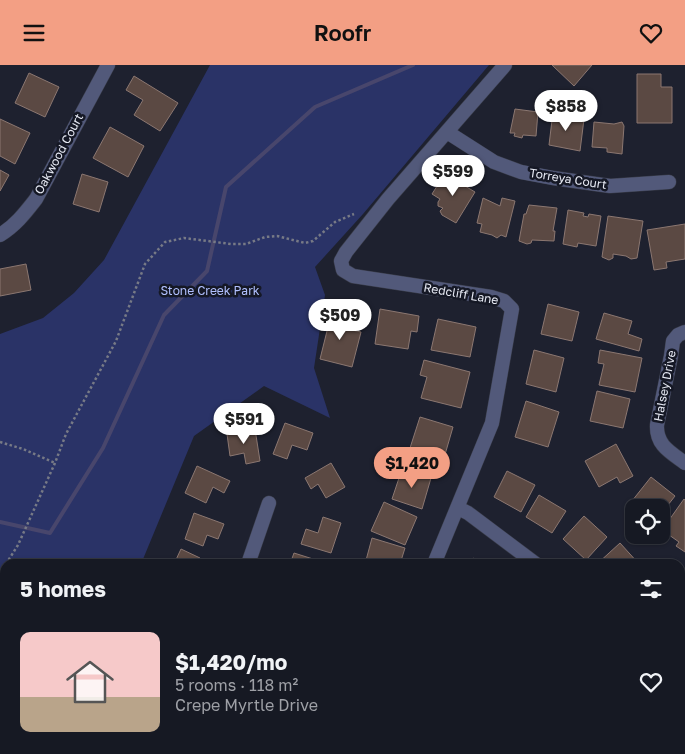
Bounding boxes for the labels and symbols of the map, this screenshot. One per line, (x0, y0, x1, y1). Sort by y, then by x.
pin: $858 (536, 89, 596, 132)
street label: Oakwood Court (31, 111, 86, 197)
pin: $599 (423, 155, 483, 197)
street label: Torreya Court (528, 165, 608, 192)
street label: Redcliff Lane (422, 280, 500, 307)
park label: Stone Creek Park (160, 283, 260, 298)
pin: $509 (310, 299, 370, 341)
street label: Halsey Drive (650, 349, 679, 423)
pin: $591 (214, 403, 274, 445)
pin: $1,420 (371, 447, 453, 489)

